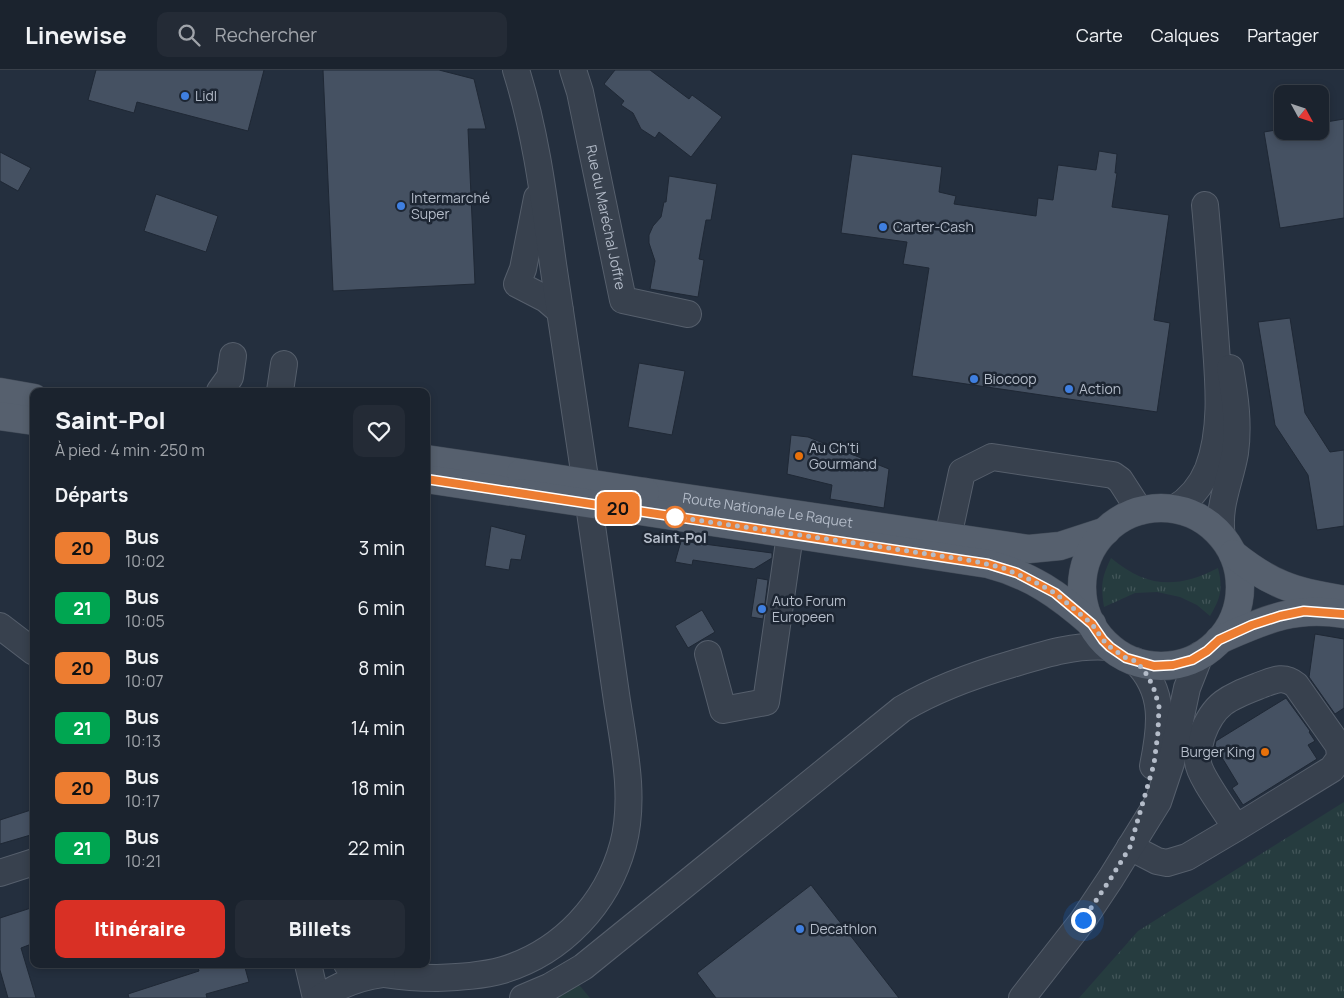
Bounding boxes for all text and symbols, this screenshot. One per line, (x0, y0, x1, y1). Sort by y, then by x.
search box (157, 12, 507, 57)
text: Linewise (25, 18, 127, 51)
icon: search (175, 21, 203, 49)
text: Rechercher (215, 22, 317, 48)
text: Carte (1076, 23, 1123, 47)
text: Calques (1151, 23, 1219, 47)
text: Partager (1247, 23, 1319, 47)
north arrow (1274, 85, 1329, 140)
map controls (1274, 85, 1329, 140)
place label: Lidl (195, 86, 217, 105)
marker: Lidl (179, 90, 191, 102)
street label: Rue du Maréchal Joffre (582, 143, 631, 291)
place label: Intermarché Super (411, 188, 490, 223)
marker: Intermarché Super (395, 200, 407, 212)
place label: Carter-Cash (893, 217, 974, 236)
marker: Carter-Cash (877, 221, 889, 233)
place label: Biocoop (984, 369, 1037, 388)
marker: Biocoop (968, 373, 980, 385)
place label: Action (1079, 379, 1121, 398)
marker: Action (1063, 383, 1075, 395)
text: Saint-Pol (55, 403, 166, 436)
button: heart (353, 405, 405, 457)
place label: Au Ch'ti Gourmand (809, 438, 877, 473)
text: À pied · 4 min · 250 m (55, 439, 205, 461)
marker: Au Ch'ti Gourmand (793, 450, 805, 462)
text: Départs (55, 482, 128, 508)
street label: Route Nationale Le Raquet (681, 488, 855, 532)
line badge: 20 (596, 492, 640, 524)
text: 20 (607, 496, 629, 520)
marker: Saint-Pol (664, 506, 686, 528)
text: Bus (125, 524, 159, 550)
place label: Saint-Pol (643, 528, 707, 547)
text: 3 min (359, 535, 405, 561)
text: 20 (71, 536, 94, 560)
text: 10:02 (125, 550, 165, 572)
text: Bus (125, 584, 159, 610)
place label: Auto Forum Europeen (772, 591, 846, 626)
text: 6 min (358, 595, 405, 621)
text: 21 (73, 596, 92, 620)
marker: Auto Forum Europeen (756, 603, 768, 615)
text: 10:05 (125, 610, 165, 632)
text: Bus (125, 644, 159, 670)
text: 8 min (358, 655, 405, 681)
text: 20 (71, 656, 94, 680)
text: 10:07 (125, 670, 164, 692)
text: Bus (125, 704, 159, 730)
text: 14 min (351, 715, 405, 741)
text: 21 (73, 716, 92, 740)
text: 10:13 (125, 730, 161, 752)
place label: Burger King (1181, 742, 1255, 761)
marker: Burger King (1259, 746, 1271, 758)
text: Bus (125, 764, 159, 790)
text: 18 min (351, 775, 405, 801)
text: 20 (71, 776, 94, 800)
text: 10:17 (125, 790, 160, 812)
text: Bus (125, 824, 159, 850)
text: 22 min (348, 835, 405, 861)
text: 21 (73, 836, 92, 860)
text: 10:21 (125, 850, 161, 872)
button: Itinéraire (55, 900, 225, 958)
button: Billets (235, 900, 405, 958)
your location (1071, 908, 1096, 933)
place label: Decathlon (810, 919, 877, 938)
marker: Decathlon (794, 923, 806, 935)

